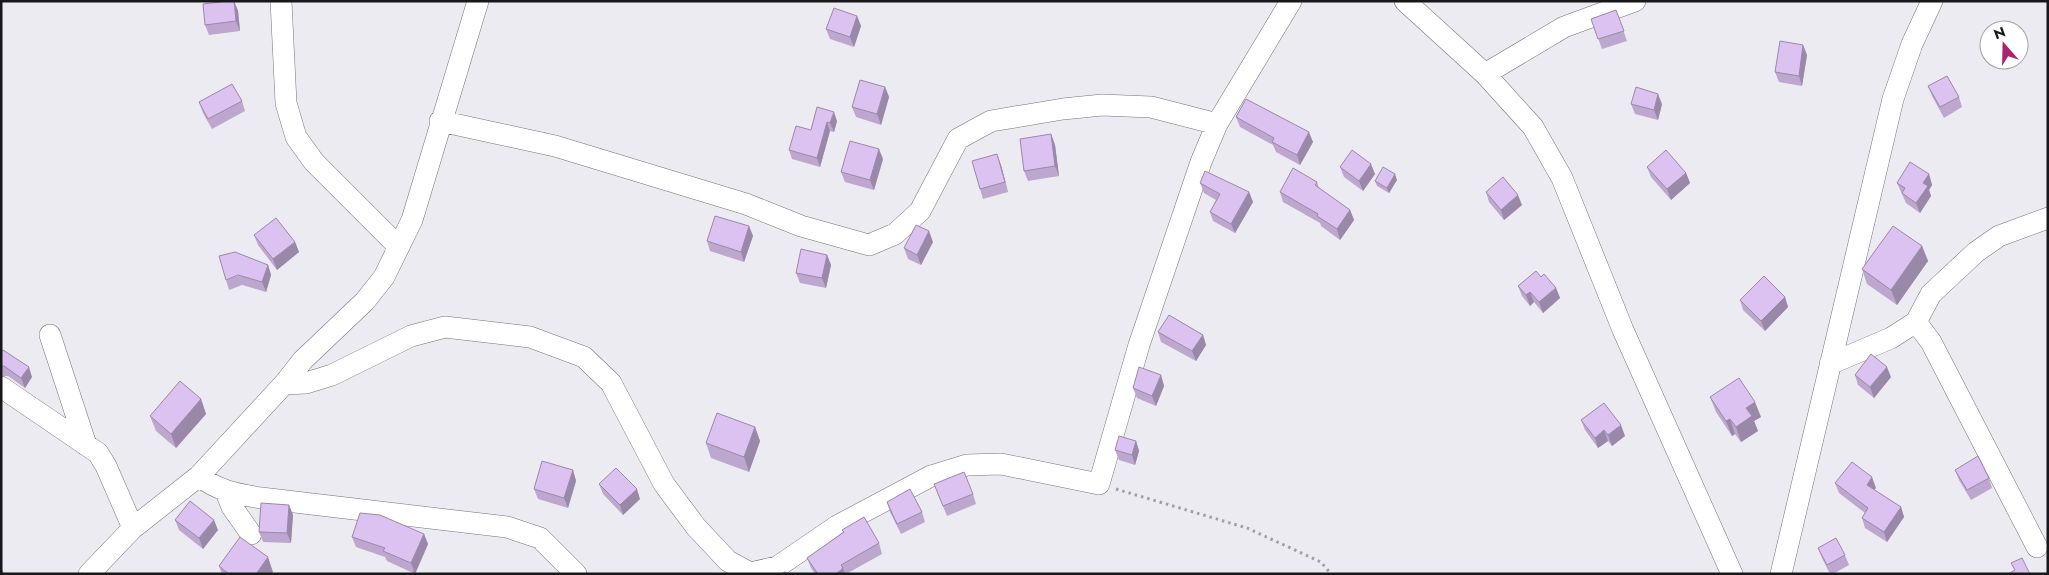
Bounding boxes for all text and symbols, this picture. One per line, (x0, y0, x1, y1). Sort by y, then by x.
north arrow (1979, 20, 2029, 70)
text: N (1991, 21, 2008, 44)

